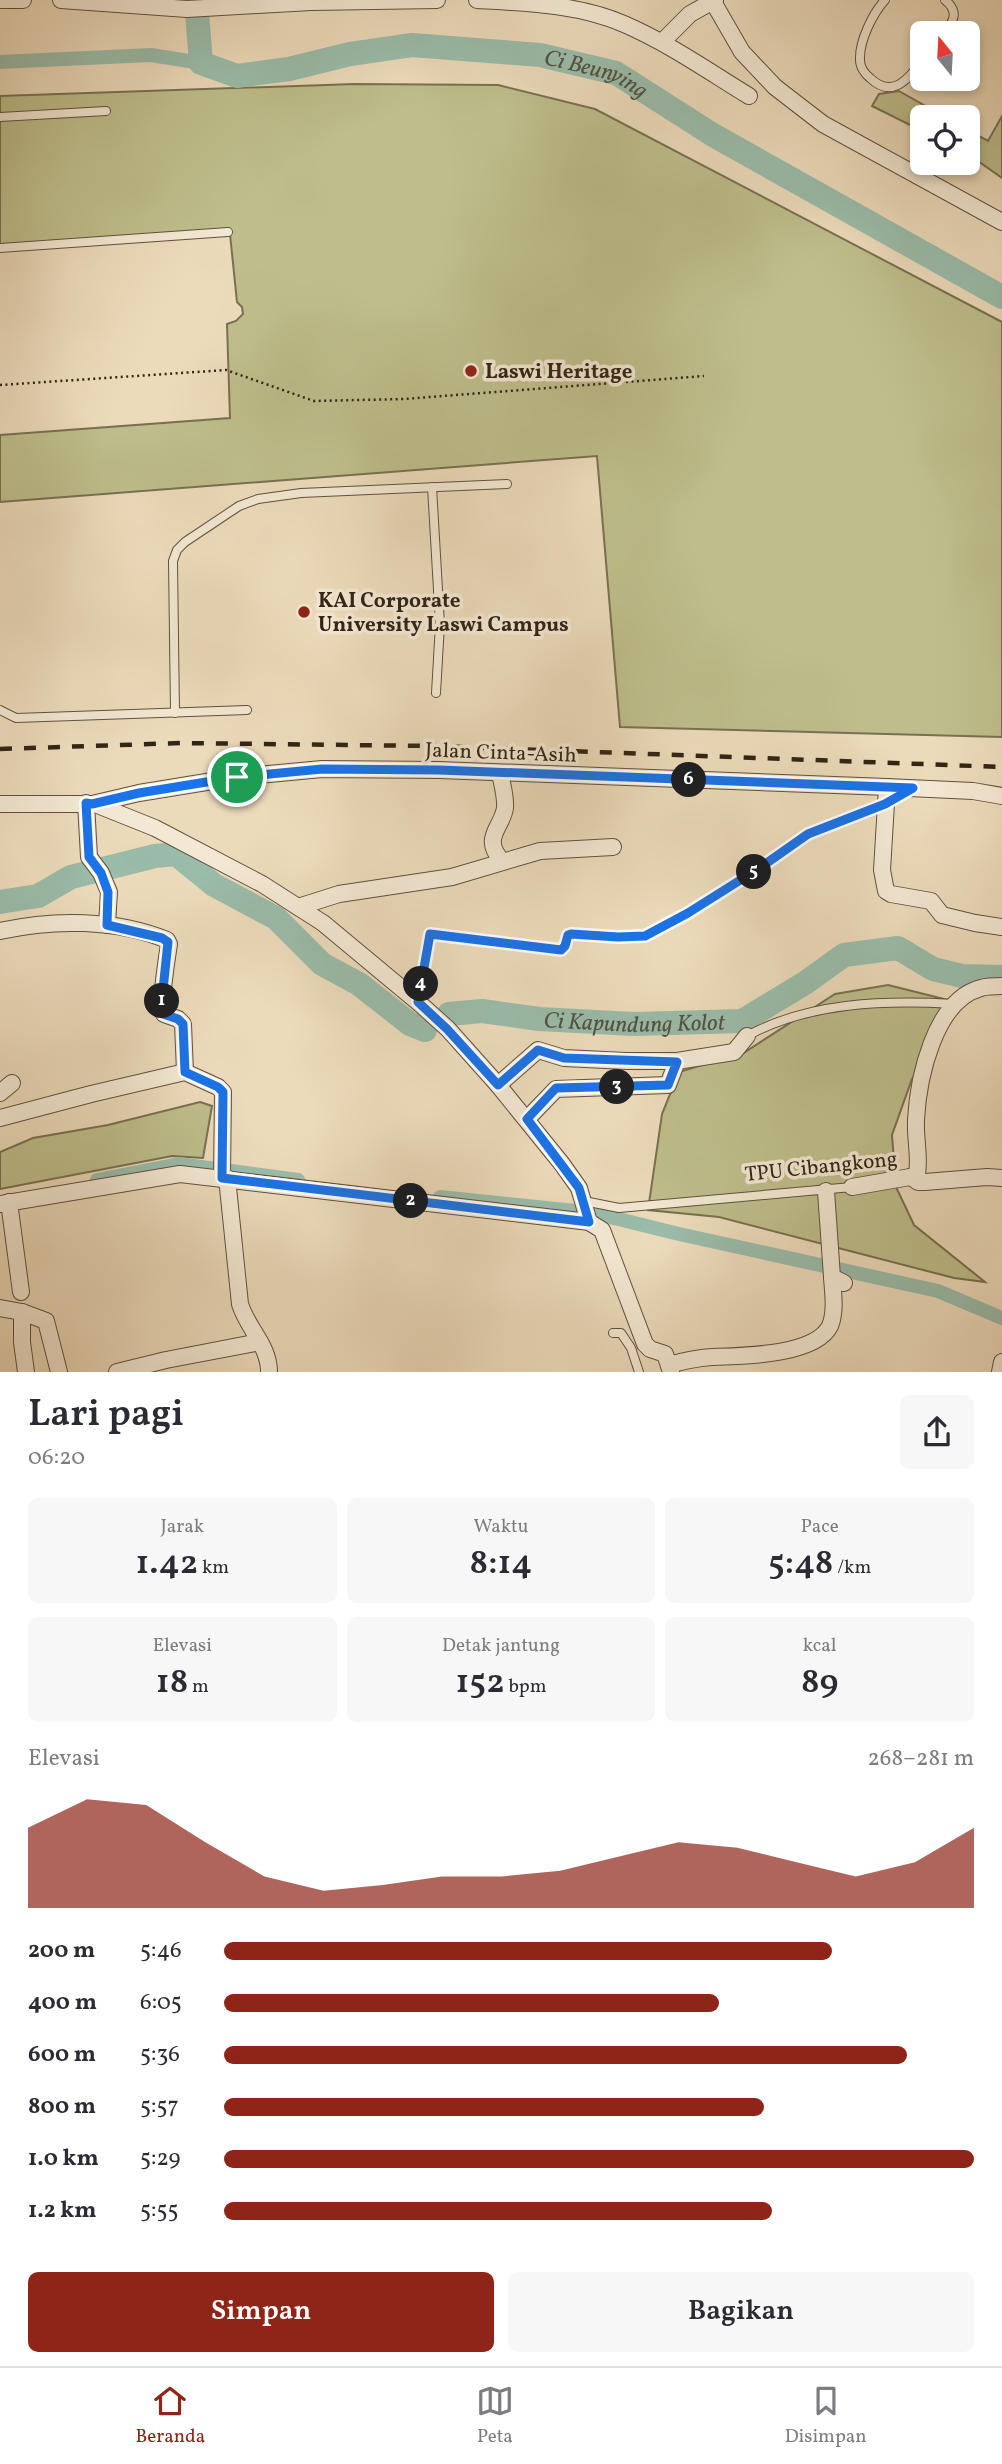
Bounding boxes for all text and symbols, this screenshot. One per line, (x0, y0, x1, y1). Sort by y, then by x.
north arrow (910, 21, 980, 91)
map controls (910, 21, 980, 175)
water label: Ci Beunying (541, 43, 653, 107)
button: locate (910, 105, 980, 175)
place label: Laswi Heritage (485, 358, 633, 387)
marker: Laswi Heritage (463, 363, 479, 379)
place label: KAI Corporate University Laswi Campus (318, 587, 569, 640)
marker: KAI Corporate University Laswi Campus (296, 604, 312, 620)
street label: Jalan Cinta-Asih (425, 736, 577, 771)
pin (207, 747, 267, 807)
icon: arrive (218, 758, 256, 796)
pin: 6 (672, 762, 706, 798)
text: 6 (683, 766, 694, 792)
pin: 5 (736, 854, 772, 890)
text: 5 (749, 858, 758, 884)
pin: 4 (404, 967, 438, 1002)
text: 4 (415, 970, 426, 996)
pin: 1 (144, 984, 180, 1018)
text: 1 (158, 987, 165, 1013)
water label: Ci Kapundung Kolot (543, 1005, 726, 1042)
pin: 3 (600, 1070, 634, 1104)
text: 3 (612, 1073, 621, 1099)
street label: TPU Cibangkong (743, 1145, 899, 1190)
pin: 2 (394, 1184, 428, 1218)
text: 2 (406, 1187, 415, 1213)
text: Lari pagi (28, 1389, 184, 1442)
button: share (900, 1395, 974, 1469)
text: 06:20 (28, 1442, 85, 1474)
text: Jarak (161, 1514, 204, 1540)
text: Waktu (474, 1514, 528, 1540)
text: Pace (801, 1514, 839, 1540)
text: 1.42 (136, 1540, 198, 1588)
text: 8:14 (470, 1540, 532, 1588)
text: 5:48 (768, 1540, 833, 1588)
text: km (198, 1555, 229, 1581)
text: /km (833, 1555, 871, 1581)
text: Elevasi (153, 1633, 212, 1659)
text: Detak jantung (442, 1633, 560, 1659)
text: kcal (803, 1633, 837, 1659)
text: 18 (156, 1659, 188, 1707)
text: 152 (455, 1659, 505, 1707)
text: 89 (801, 1659, 838, 1707)
text: m (188, 1674, 209, 1700)
text: bpm (505, 1674, 547, 1700)
text: Elevasi (28, 1743, 100, 1775)
text: 268–281 m (867, 1743, 974, 1775)
text: 200 m (28, 1935, 95, 1967)
text: 5:46 (140, 1935, 182, 1967)
text: 400 m (28, 1987, 97, 2019)
text: 6:05 (140, 1987, 182, 2019)
text: 600 m (28, 2039, 96, 2071)
text: 5:36 (140, 2039, 180, 2071)
text: 800 m (28, 2091, 96, 2123)
text: 5:57 (140, 2091, 179, 2123)
text: 1.0 km (28, 2143, 99, 2175)
text: 5:29 (140, 2143, 181, 2175)
text: 1.2 km (28, 2195, 97, 2227)
text: 5:55 (140, 2195, 179, 2227)
button: Simpan (28, 2272, 494, 2352)
button: Bagikan (508, 2272, 974, 2352)
tab: Beranda (135, 2382, 205, 2450)
tab: Peta (476, 2382, 514, 2450)
tab: Disimpan (785, 2382, 867, 2450)

